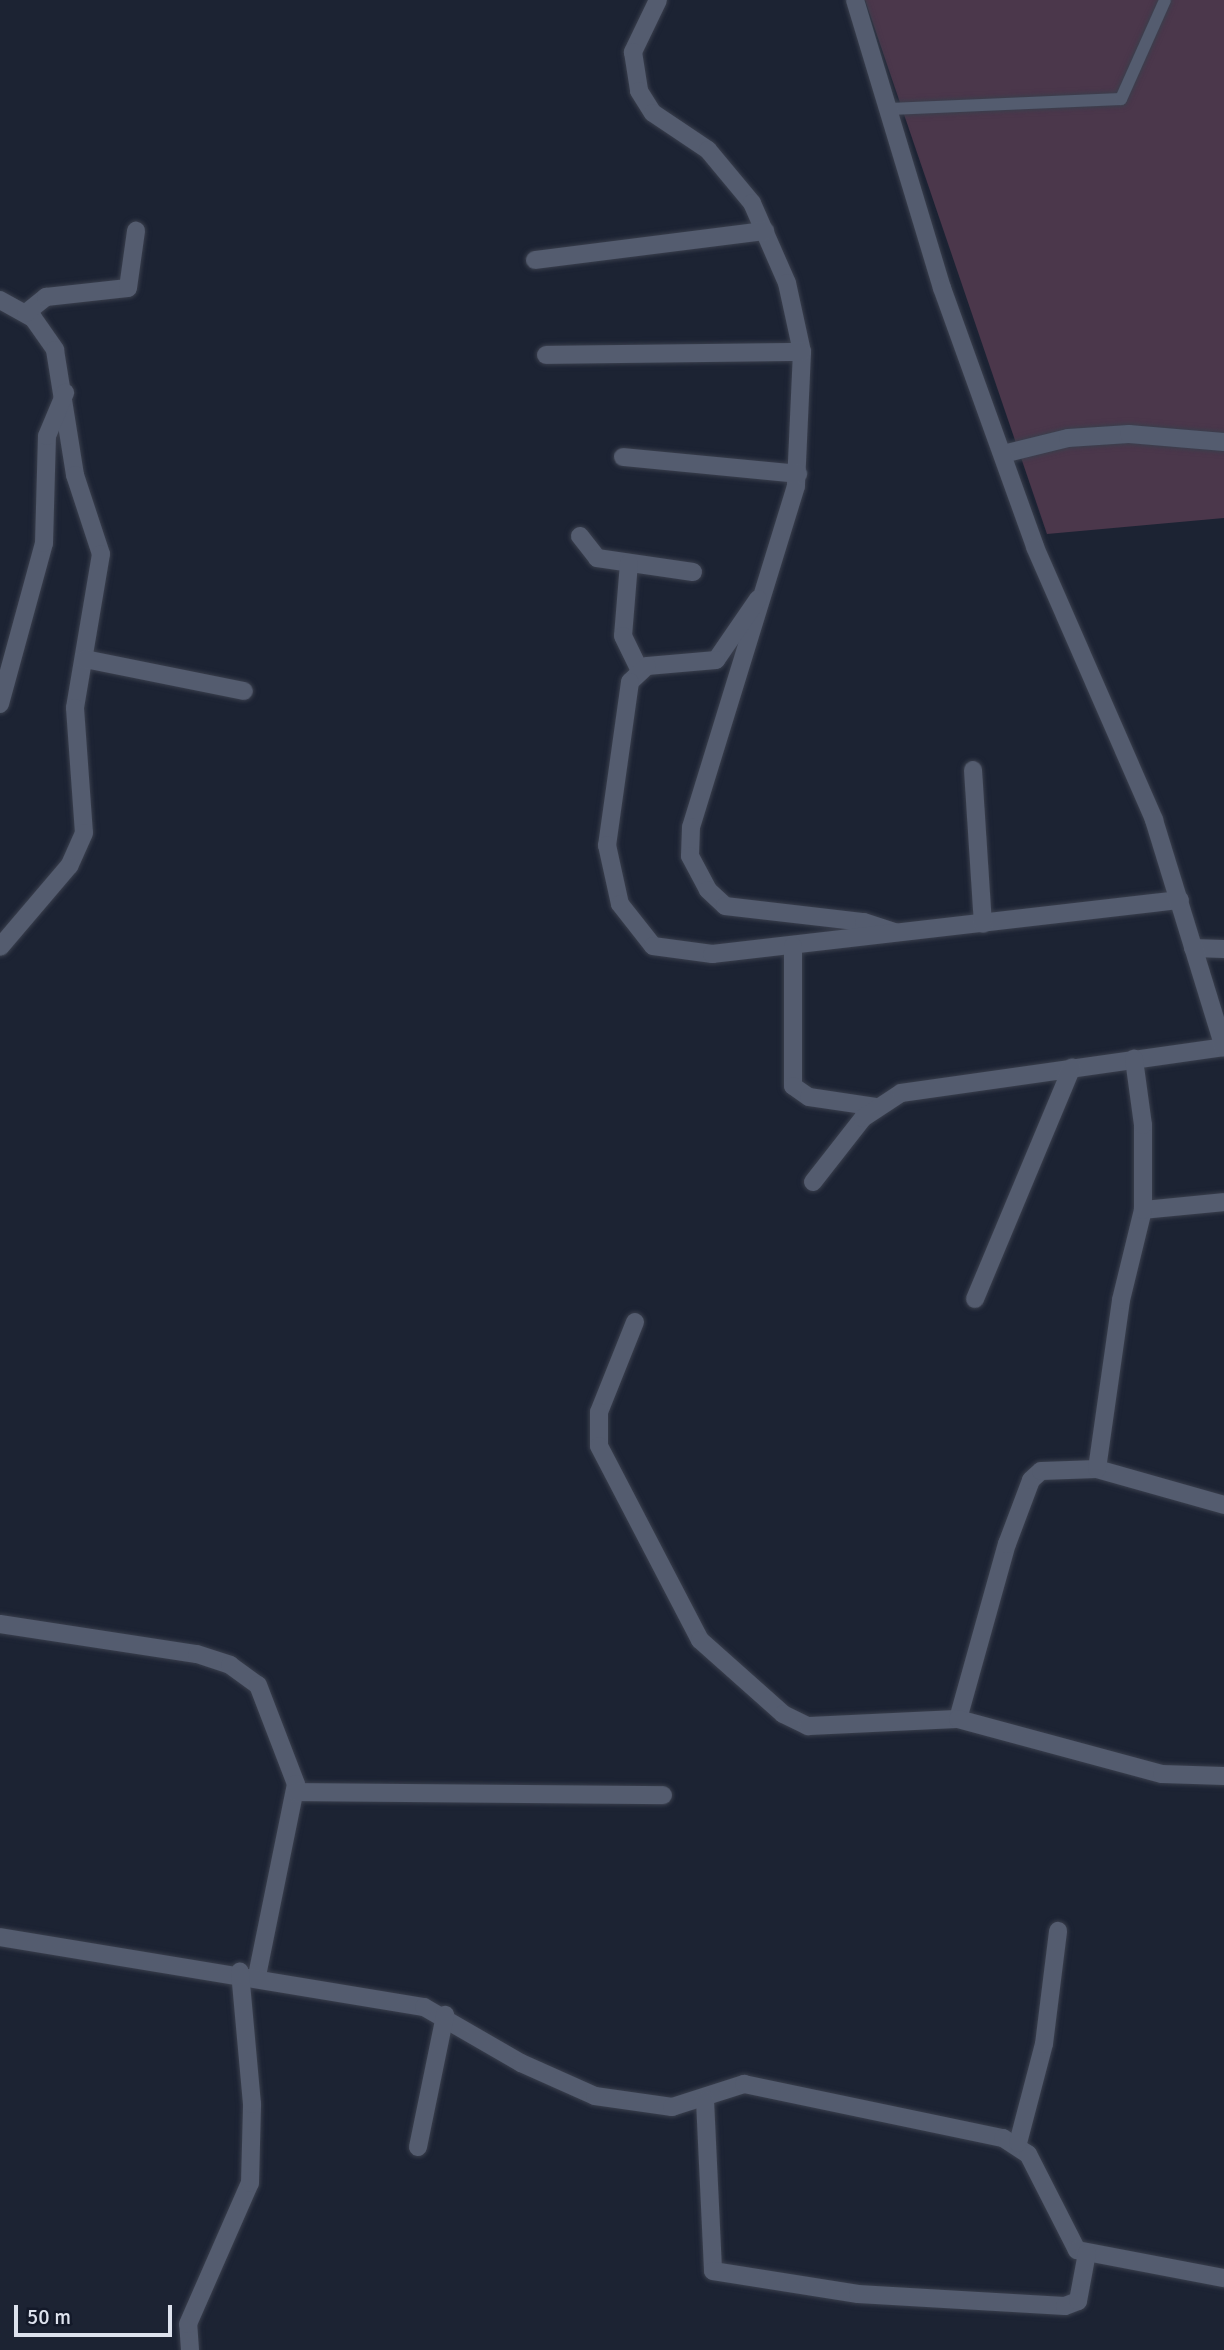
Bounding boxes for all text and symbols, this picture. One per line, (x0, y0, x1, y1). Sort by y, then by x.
scale bar (18, 2290, 175, 2334)
text: 50 m (27, 2304, 71, 2330)

